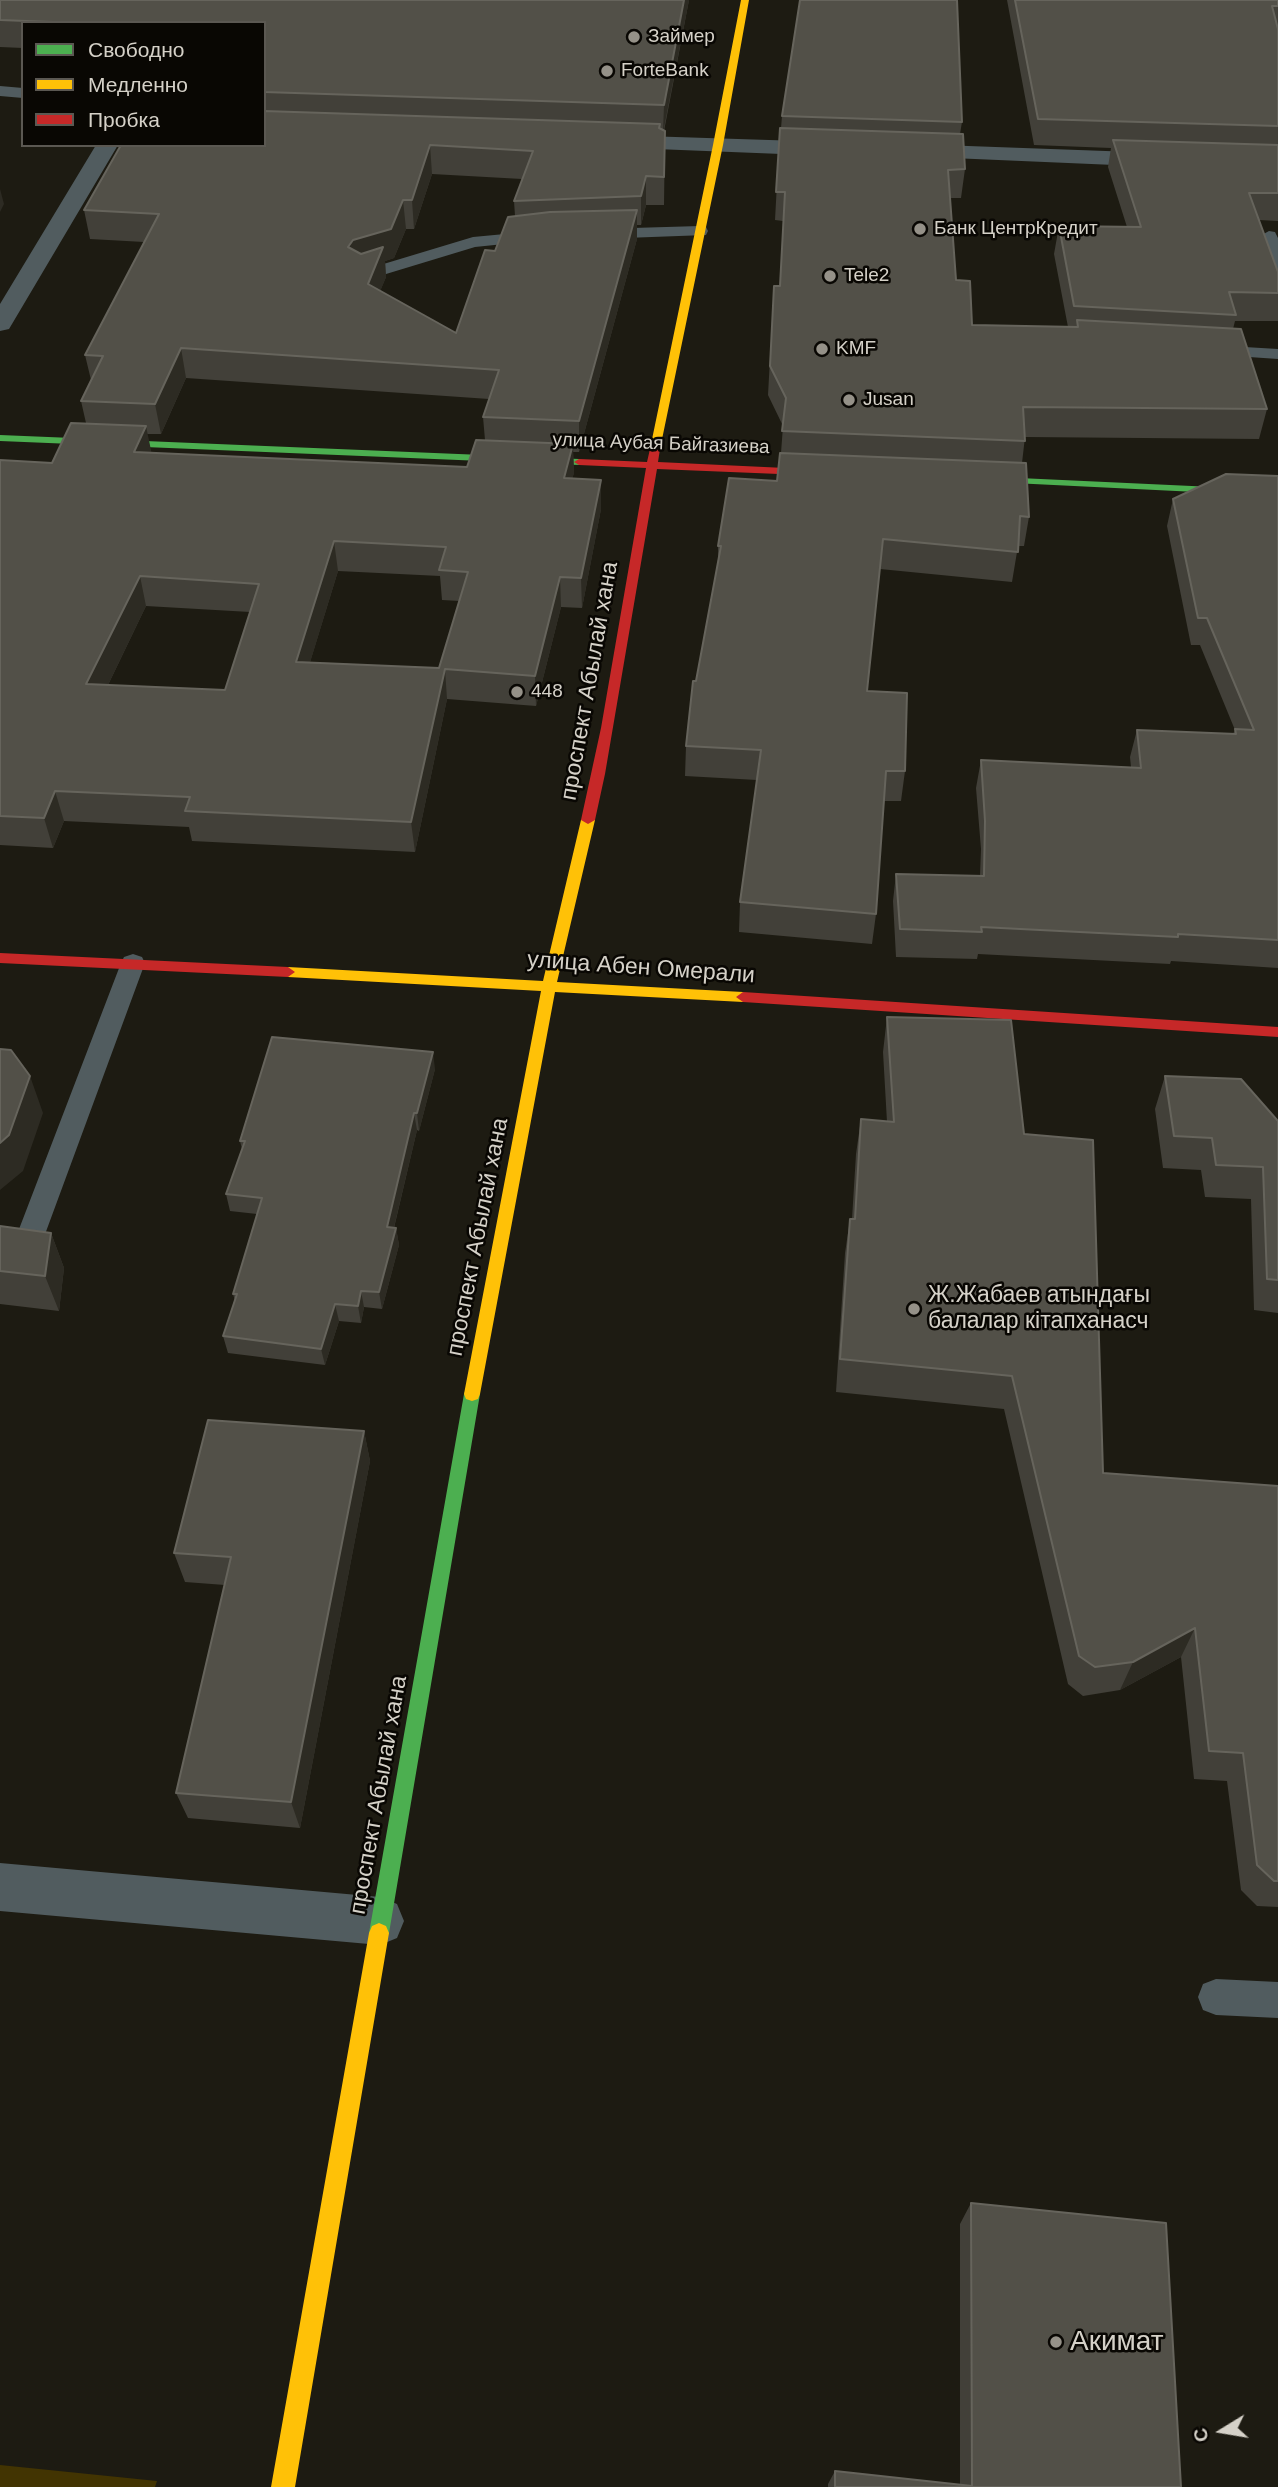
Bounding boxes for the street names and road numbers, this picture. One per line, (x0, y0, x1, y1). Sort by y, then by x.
street label: улица Аубая Байгазиева (552, 429, 770, 459)
street label: проспект Абылай хана (555, 559, 625, 803)
street label: улица Абен Омерали (526, 946, 756, 990)
street label: проспект Абылай хана (441, 1116, 515, 1358)
street label: проспект Абылай хана (344, 1673, 414, 1917)

